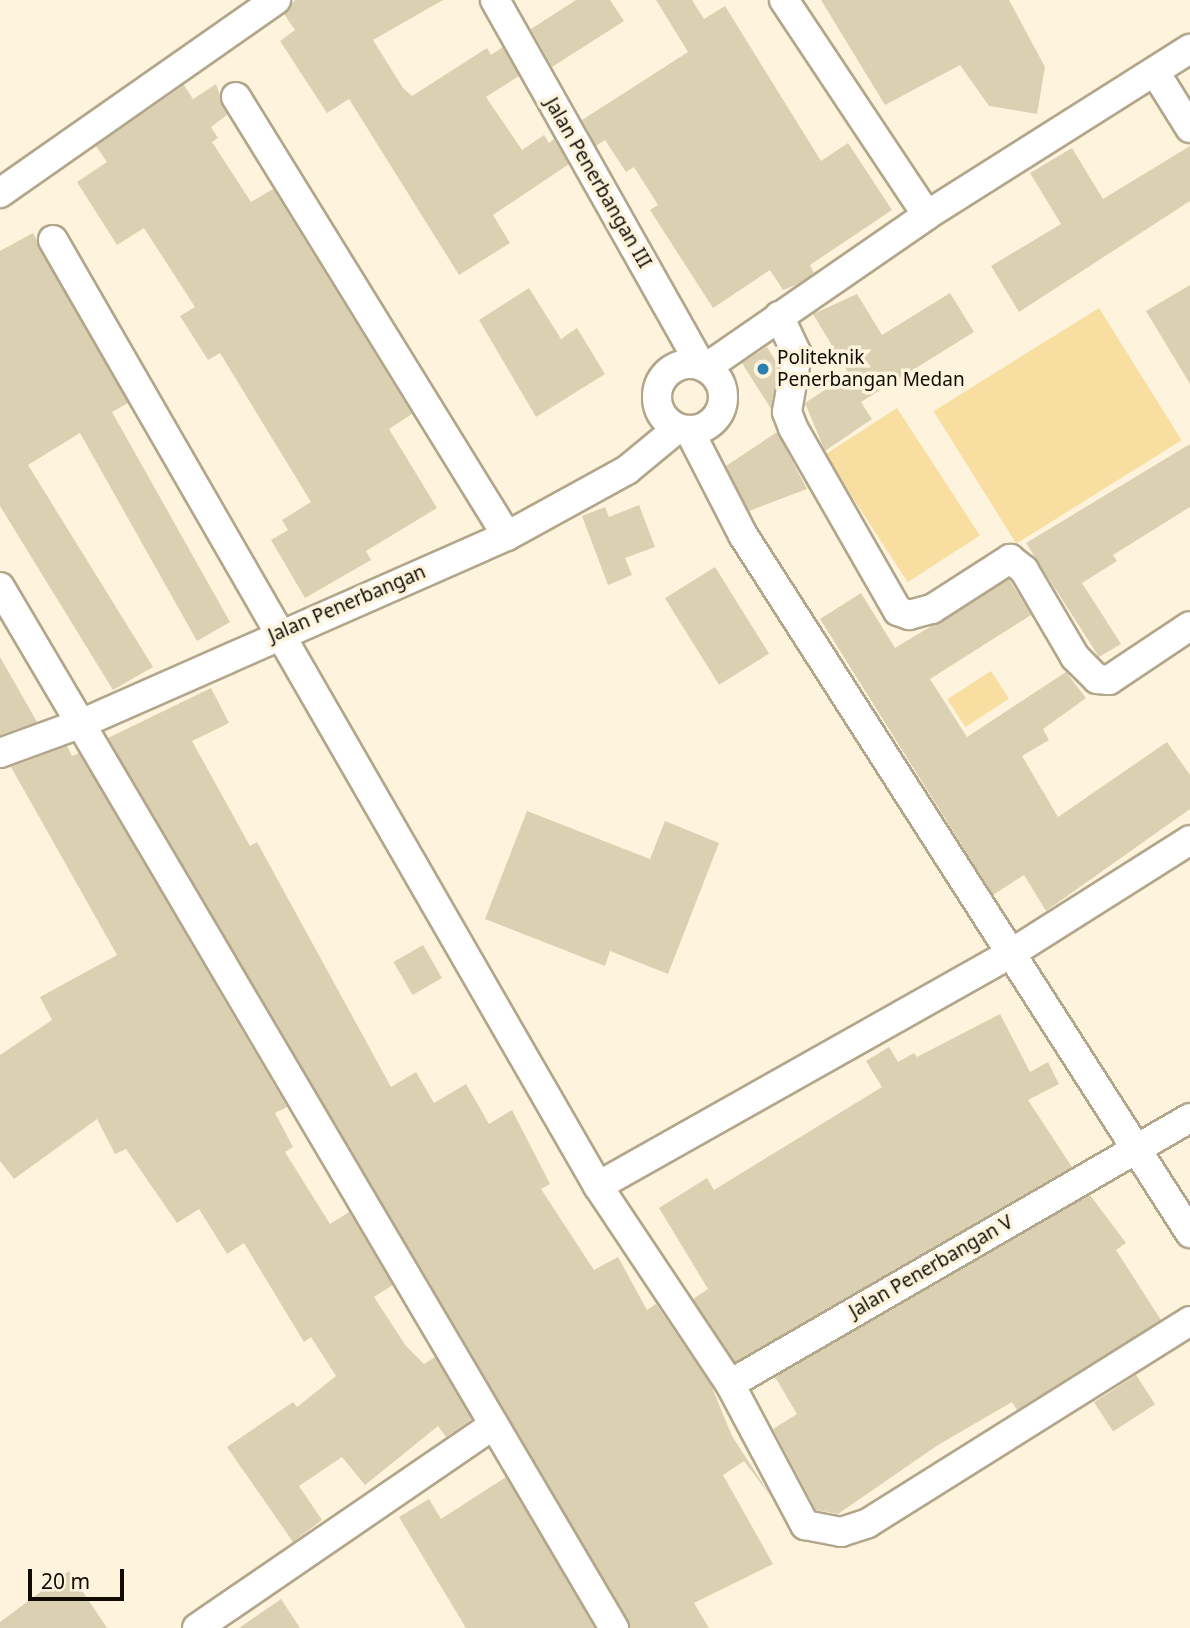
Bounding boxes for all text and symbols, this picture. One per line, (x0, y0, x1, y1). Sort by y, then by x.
street label: Jalan Penerbangan III (540, 94, 656, 272)
place label: Politeknik Penerbangan Medan (777, 347, 965, 391)
marker: Politeknik Penerbangan Medan (755, 361, 771, 377)
street label: Jalan Penerbangan (265, 561, 429, 647)
street label: Jalan Penerbangan V (845, 1211, 1017, 1323)
scale bar (32, 1554, 128, 1598)
text: 20 m (41, 1567, 90, 1595)

